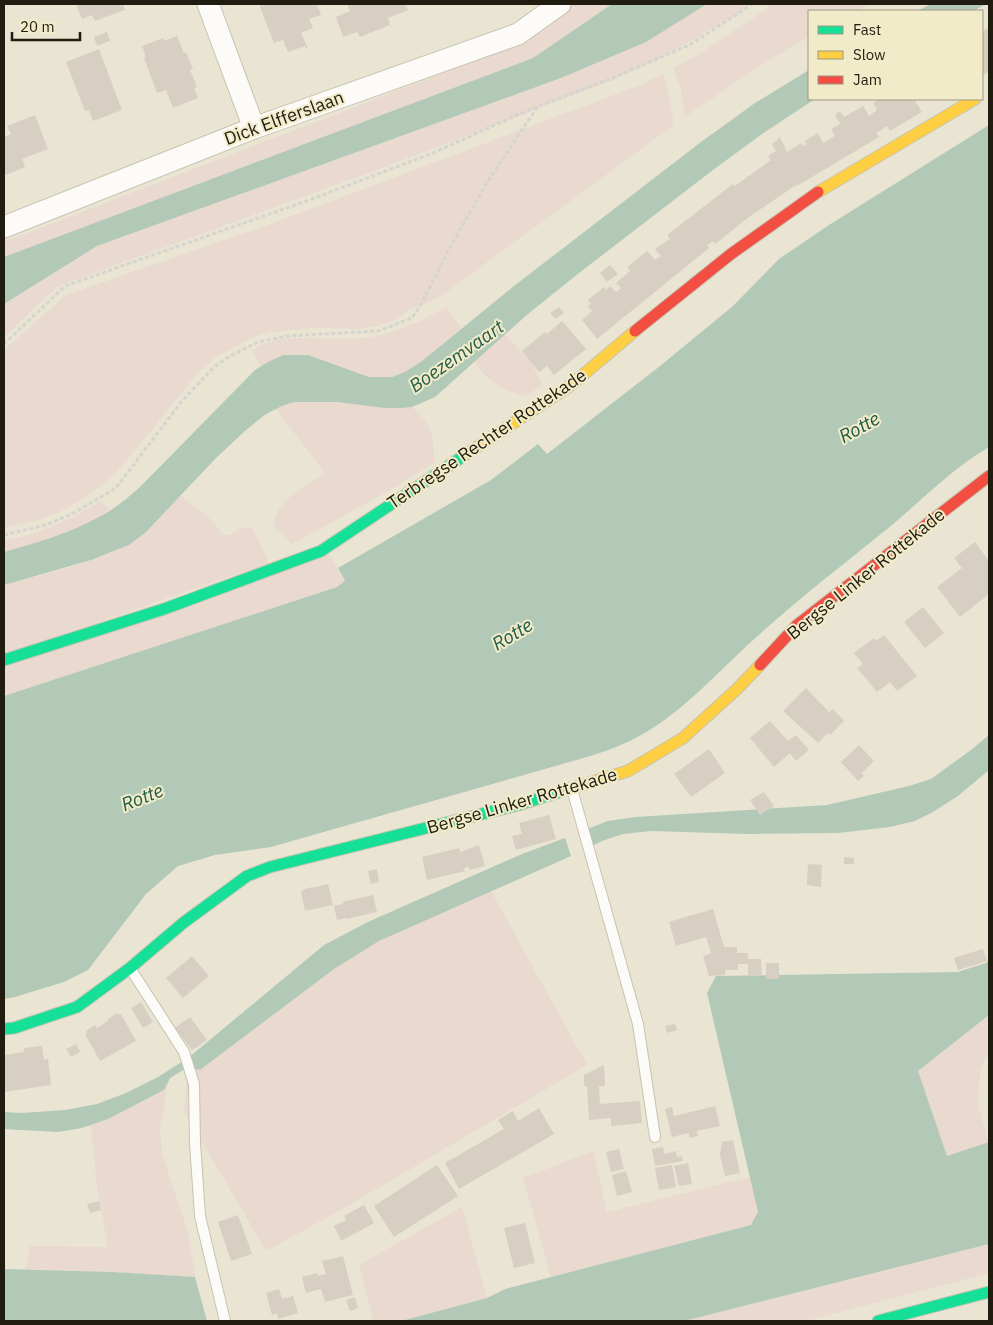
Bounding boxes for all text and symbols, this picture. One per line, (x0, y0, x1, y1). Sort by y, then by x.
scale bar (12, 10, 80, 42)
legend (808, 10, 983, 100)
text: 20 m (20, 17, 55, 36)
text: Fast (853, 20, 881, 39)
text: Slow (853, 45, 886, 64)
text: Jam (853, 70, 882, 89)
street label: Dick Elfferslaan (221, 85, 347, 150)
water label: Boezemvaart (404, 314, 509, 397)
street label: Terbregse Rechter Rottekade (383, 363, 591, 514)
water label: Rotte (834, 406, 884, 448)
street label: Bergse Linker Rottekade (782, 503, 949, 644)
water label: Rotte (487, 612, 537, 655)
street label: Bergse Linker Rottekade (424, 762, 620, 839)
water label: Rotte (117, 778, 167, 816)

